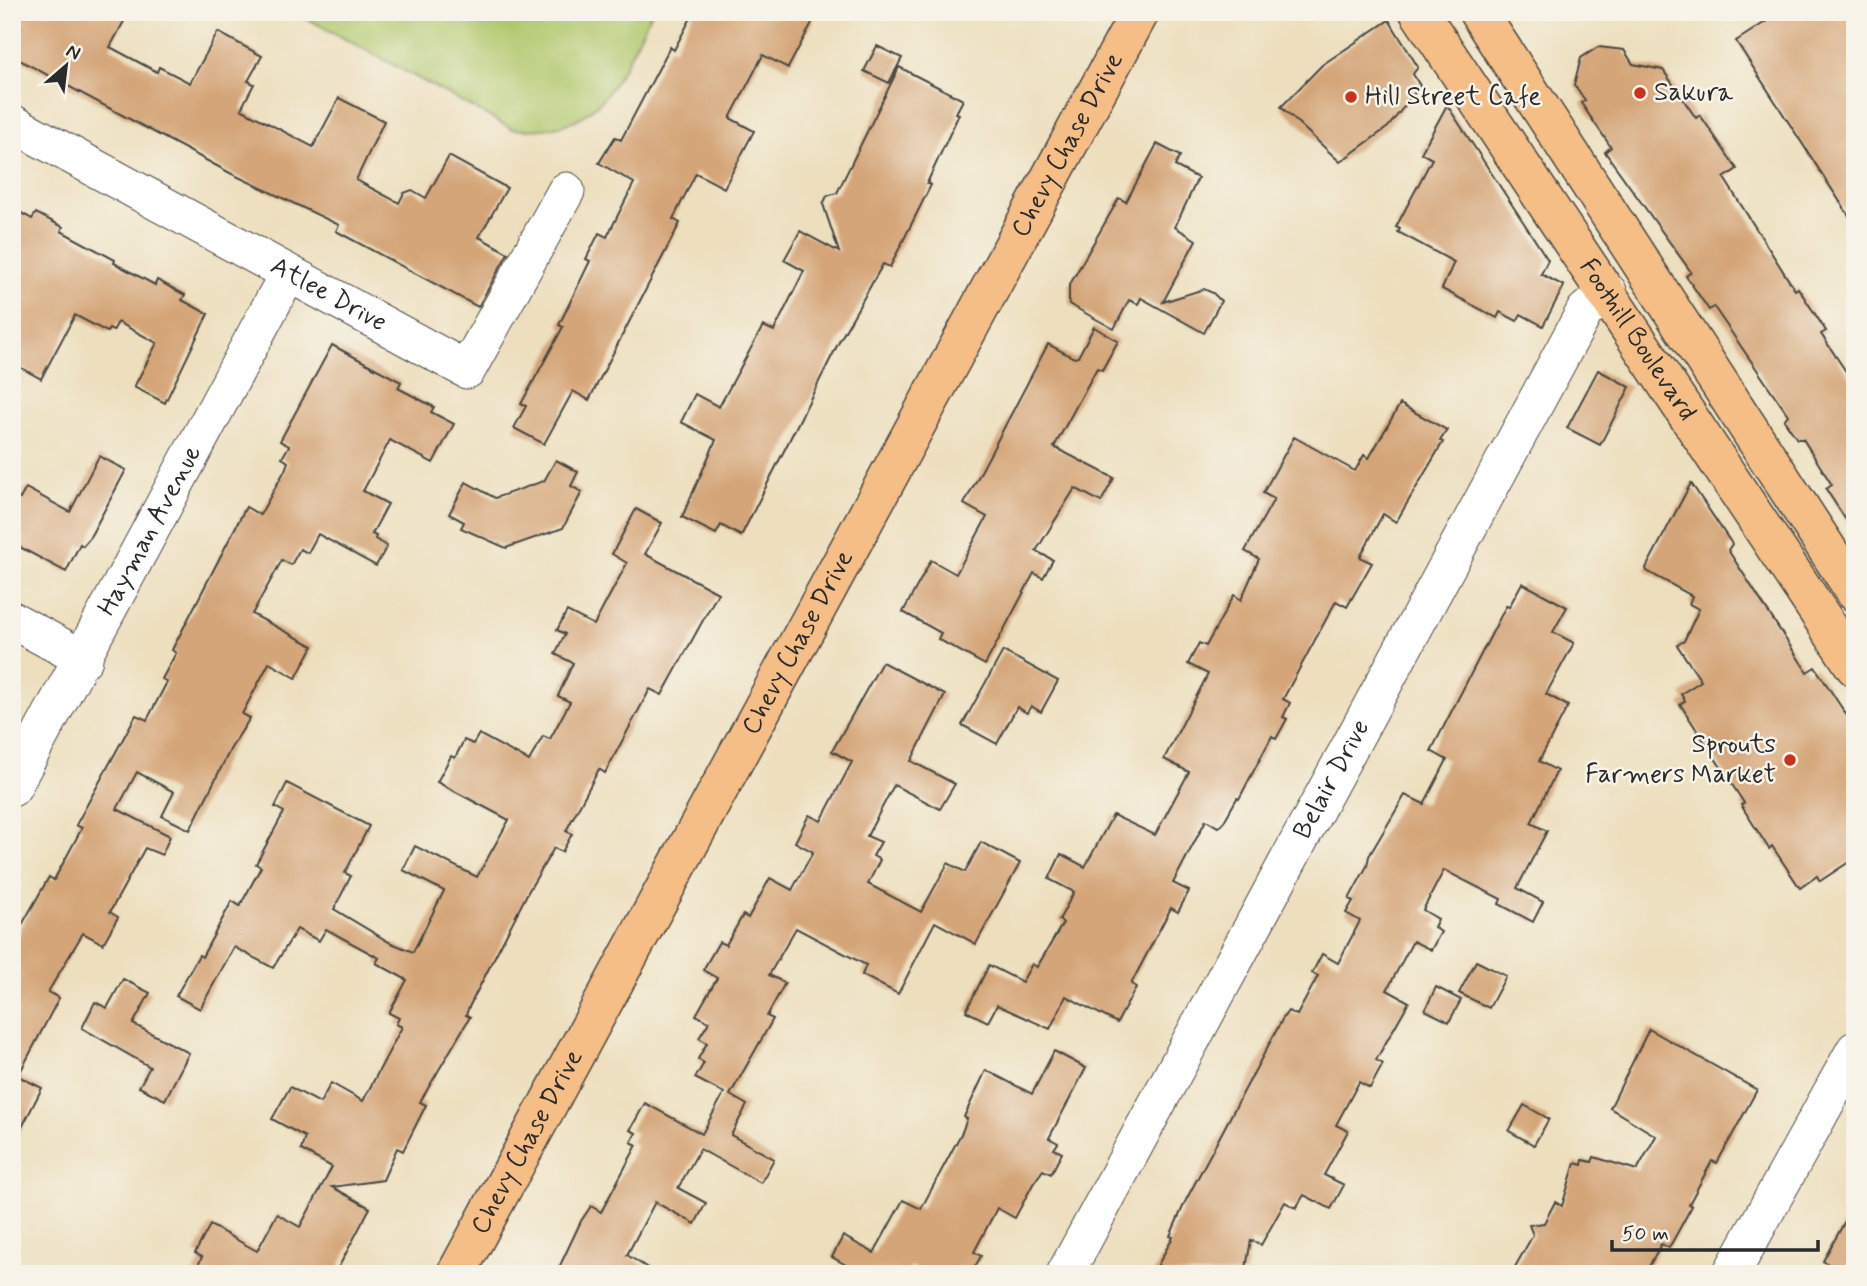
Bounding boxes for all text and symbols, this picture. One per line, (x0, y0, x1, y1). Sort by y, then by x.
north arrow (32, 32, 102, 102)
text: N (62, 38, 85, 66)
street label: Chevy Chase Drive (1004, 47, 1132, 243)
place label: Sakura (1654, 76, 1734, 110)
place label: Hill Street Cafe (1365, 80, 1541, 114)
marker: Sakura (1632, 85, 1648, 101)
marker: Hill Street Cafe (1343, 89, 1359, 105)
street label: Atlee Drive (264, 249, 393, 340)
street label: Foothill Boulevard (1571, 252, 1704, 428)
street label: Hayman Avenue (90, 439, 210, 622)
street label: Chevy Chase Drive (734, 544, 862, 741)
street label: Belair Drive (1286, 714, 1378, 845)
place label: Sprouts Farmers Market (1585, 728, 1776, 792)
marker: Sprouts Farmers Market (1782, 752, 1798, 768)
street label: Chevy Chase Drive (464, 1044, 591, 1240)
scale bar (1612, 1209, 1818, 1253)
text: 50 m (1622, 1220, 1669, 1248)

